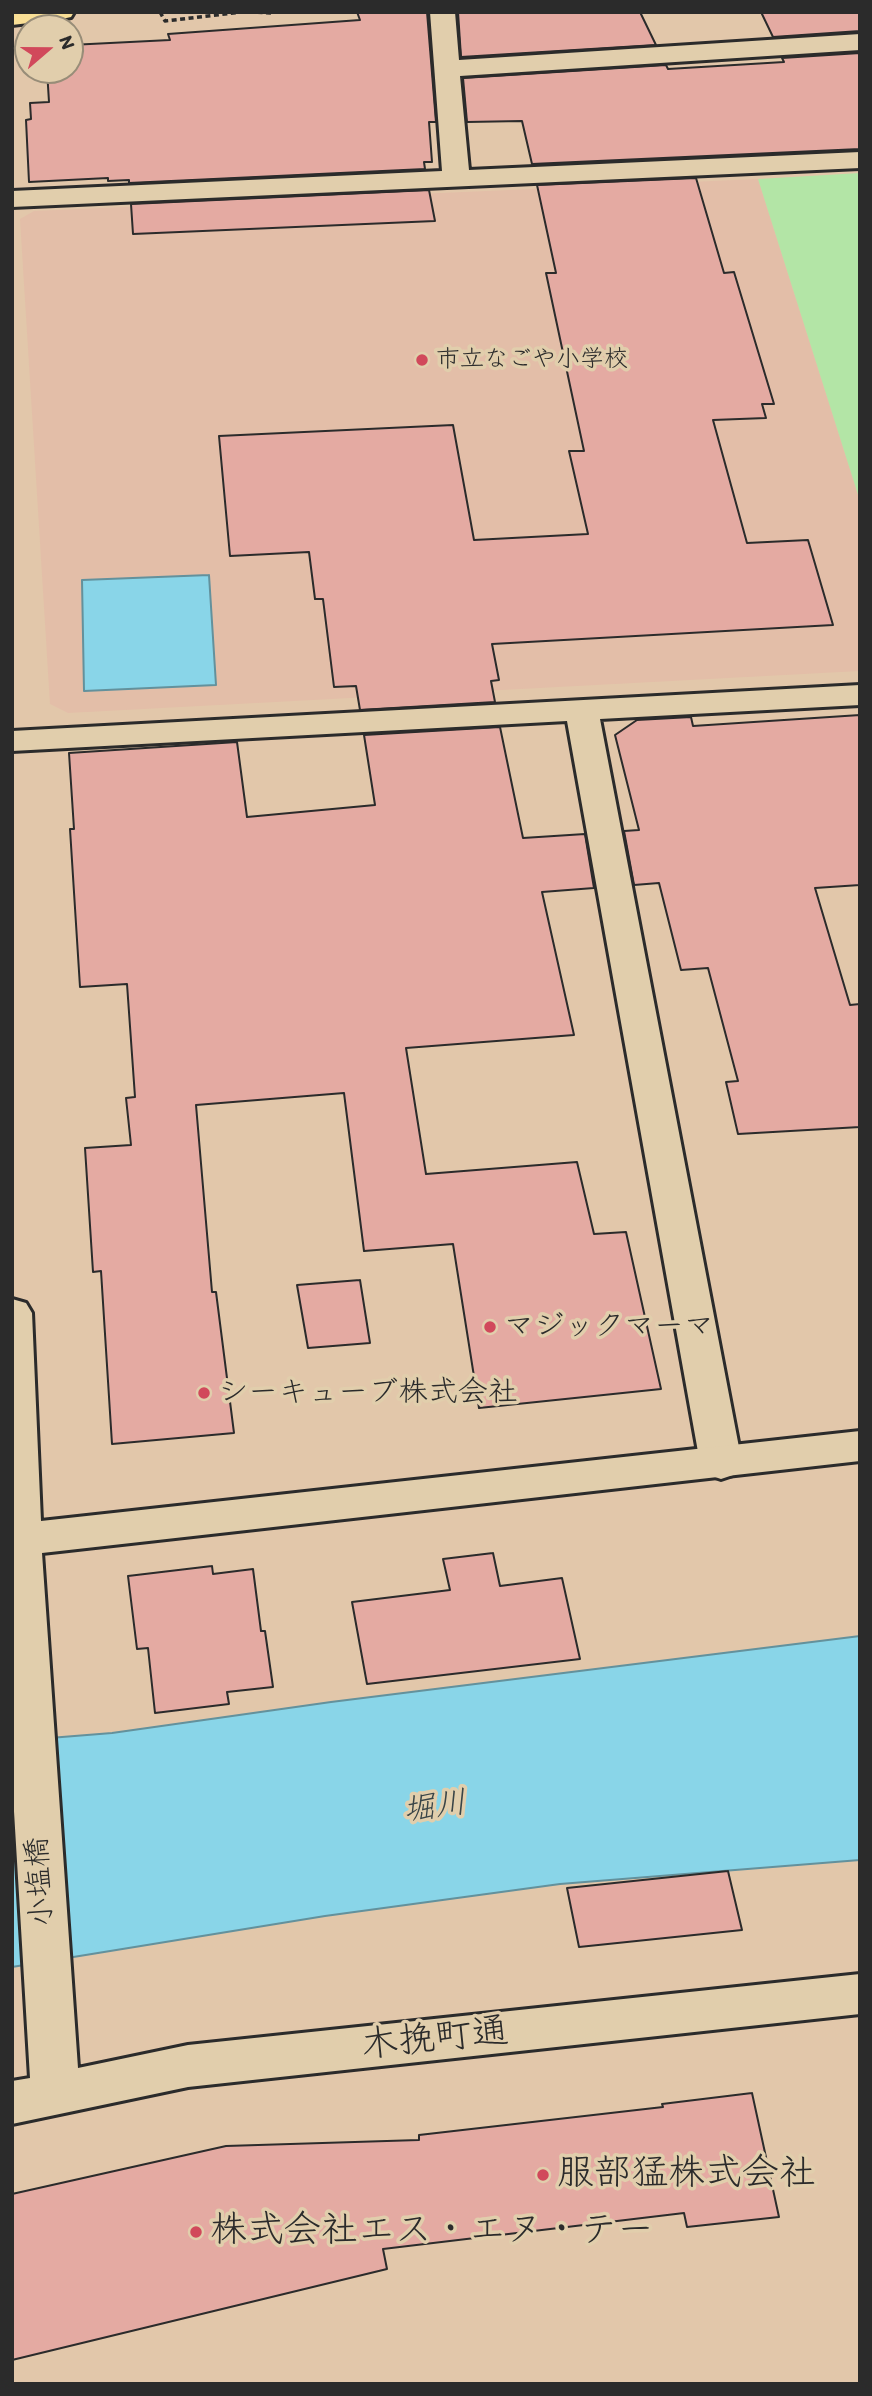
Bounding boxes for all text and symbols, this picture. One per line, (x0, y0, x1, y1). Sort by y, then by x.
north arrow (14, 14, 84, 84)
text: N (54, 32, 80, 52)
place label: 市立なごや小学校 (436, 346, 628, 374)
marker: 市立なごや小学校 (414, 352, 430, 368)
place label: マジックマーマ (504, 1309, 714, 1345)
marker: マジックマーマ (482, 1319, 498, 1335)
place label: シーキューブ株式会社 (218, 1375, 518, 1411)
marker: シーキューブ株式会社 (196, 1385, 212, 1401)
water label: 堀川 (401, 1785, 469, 1831)
street label: 小塩橋 (20, 1836, 62, 1928)
street label: 木挽町通 (359, 2010, 511, 2070)
place label: 服部猛株式会社 (557, 2153, 816, 2197)
marker: 服部猛株式会社 (535, 2167, 551, 2183)
place label: 株式会社エス・エヌ・テー (210, 2210, 654, 2254)
marker: 株式会社エス・エヌ・テー (188, 2224, 204, 2240)

